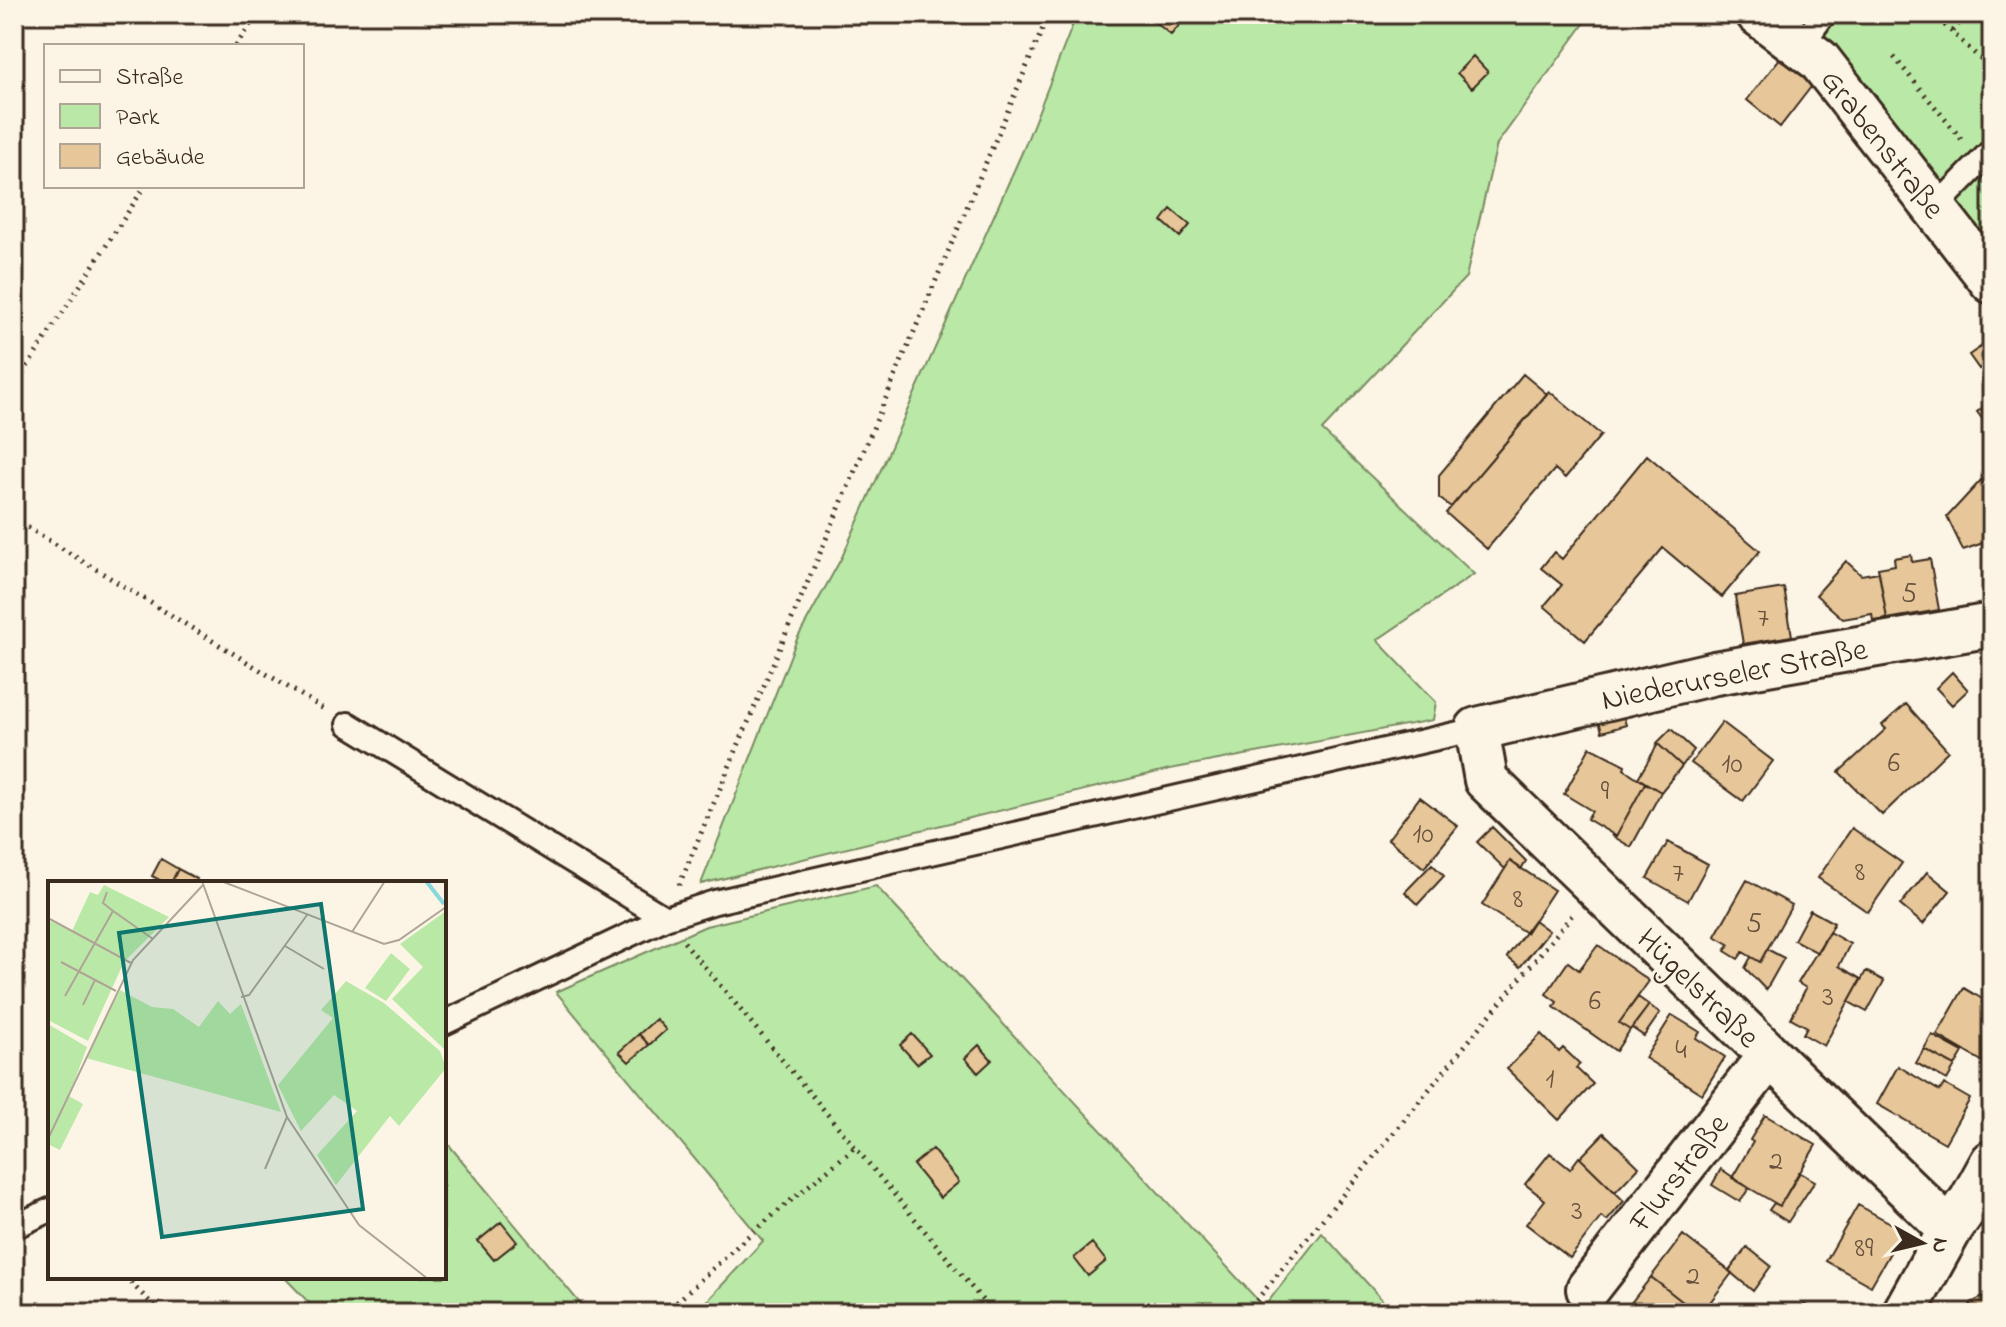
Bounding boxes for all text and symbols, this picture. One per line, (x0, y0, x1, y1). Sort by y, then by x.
legend (44, 44, 304, 188)
street label: Grabenstraße (1807, 60, 1955, 231)
text: Straße (116, 61, 183, 96)
text: Park (116, 101, 160, 136)
text: Gebäude (116, 141, 205, 176)
house number: 5 (1901, 574, 1917, 615)
house number: 7 (1757, 599, 1769, 640)
street label: Niederurseler Straße (1598, 627, 1872, 725)
house number: 6 (1888, 744, 1900, 785)
house number: 10 (1721, 745, 1743, 786)
house number: 9 (1601, 772, 1610, 813)
house number: 10 (1412, 815, 1434, 856)
house number: 8 (1855, 853, 1865, 894)
house number: 7 (1672, 854, 1684, 895)
house number: 8 (1513, 880, 1523, 921)
inset map (48, 881, 446, 1279)
house number: 5 (1746, 904, 1762, 945)
street label: Hügelstraße (1624, 918, 1770, 1061)
house number: 3 (1822, 978, 1834, 1019)
house number: 6 (1589, 982, 1601, 1023)
house number: 4 (1675, 1031, 1687, 1072)
house number: 1 (1546, 1060, 1555, 1101)
street label: Flurstraße (1619, 1104, 1743, 1244)
house number: 2 (1769, 1142, 1783, 1183)
house number: 3 (1571, 1192, 1583, 1233)
north arrow (1882, 1203, 1962, 1283)
house number: 89 (1855, 1229, 1874, 1270)
text: N (1922, 1236, 1956, 1255)
house number: 2 (1686, 1257, 1700, 1298)

